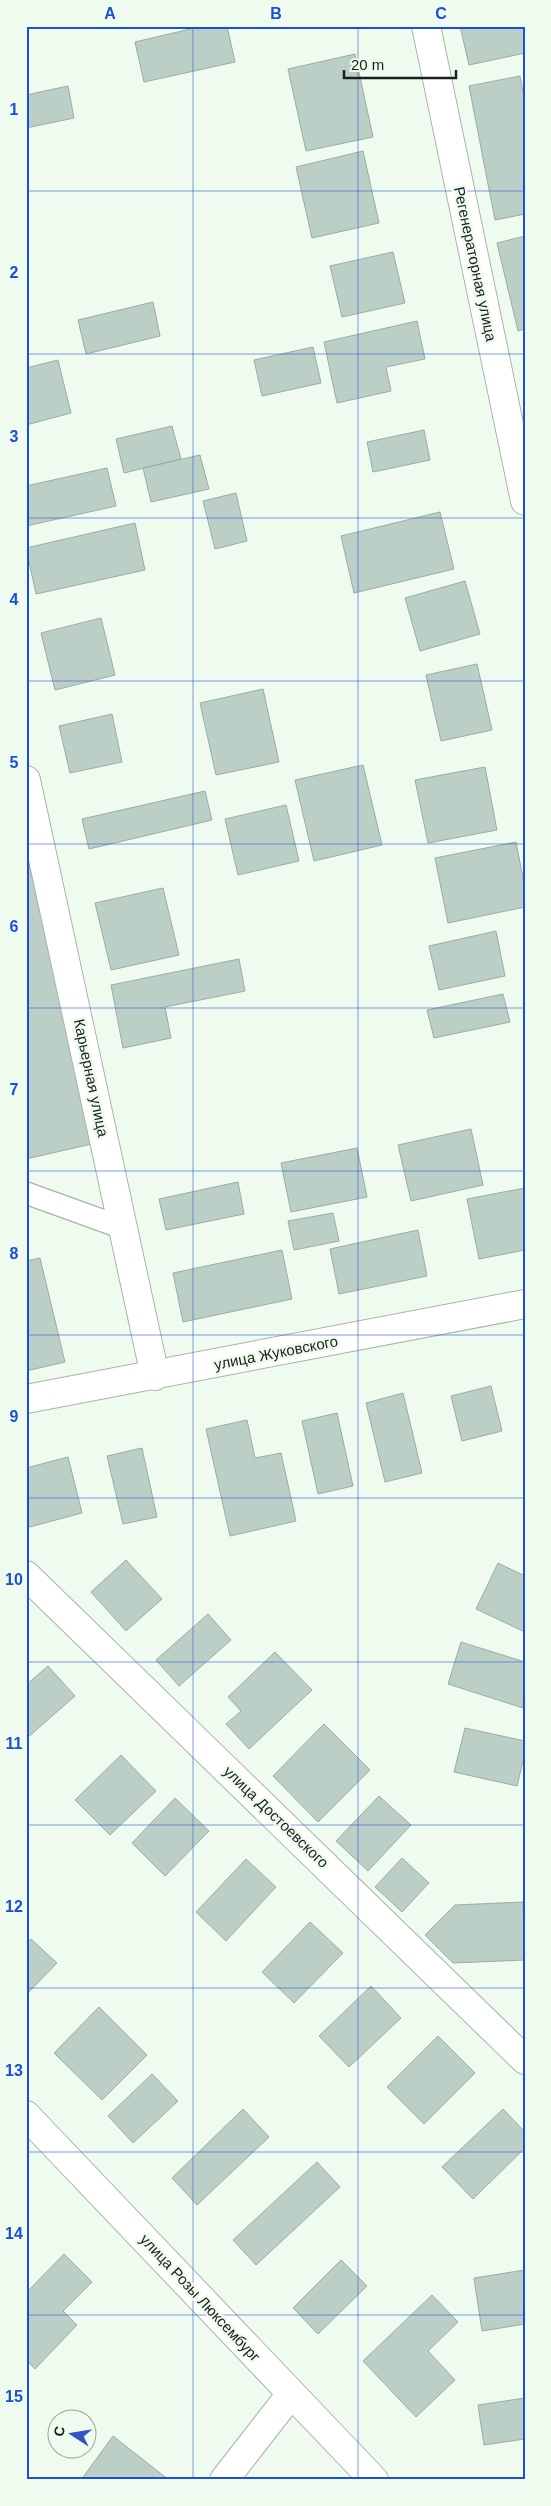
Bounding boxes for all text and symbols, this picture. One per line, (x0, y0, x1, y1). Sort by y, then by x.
text: A (104, 5, 116, 22)
text: B (270, 5, 282, 22)
text: C (435, 5, 447, 22)
scale bar (344, 48, 456, 80)
text: 20 m (351, 56, 384, 73)
text: 1 (10, 101, 19, 118)
street label: Регенераторная улица (451, 185, 500, 343)
text: 2 (10, 264, 19, 281)
text: 3 (10, 428, 19, 445)
text: 4 (10, 591, 19, 608)
text: 5 (10, 754, 19, 771)
text: 6 (10, 918, 19, 935)
street label: Карьерная улица (71, 1017, 112, 1139)
text: 7 (10, 1081, 19, 1098)
text: 8 (10, 1245, 19, 1262)
street label: улица Жуковского (213, 1332, 339, 1373)
text: 9 (10, 1408, 19, 1425)
text: 10 (5, 1571, 23, 1588)
text: 11 (6, 1735, 23, 1752)
street label: улица Достоевского (221, 1762, 332, 1871)
text: 12 (5, 1898, 23, 1915)
text: 13 (5, 2062, 23, 2079)
text: 14 (5, 2225, 23, 2242)
street label: улица Розы Люксембург (137, 2230, 264, 2365)
text: 15 (5, 2388, 23, 2405)
north arrow (48, 2408, 98, 2458)
text: С (50, 2425, 68, 2438)

